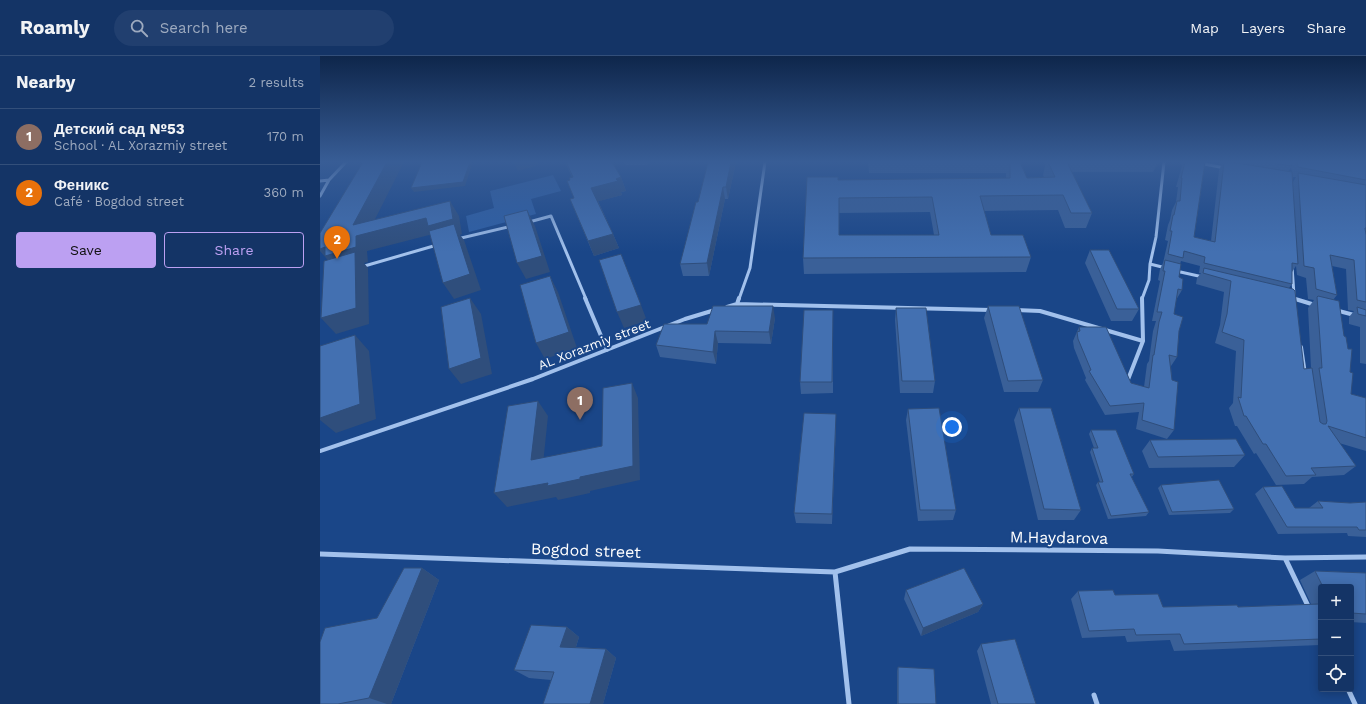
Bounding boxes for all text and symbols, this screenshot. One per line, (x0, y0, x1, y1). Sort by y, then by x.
search box (114, 10, 394, 46)
text: Roamly (20, 16, 90, 39)
icon: search (128, 17, 150, 39)
text: Search here (160, 19, 248, 37)
text: Map (1190, 20, 1219, 36)
text: Layers (1241, 20, 1285, 36)
text: Share (1307, 20, 1346, 36)
text: Nearby (16, 72, 75, 92)
text: 2 results (249, 75, 304, 90)
text: Детский сад №53 (54, 120, 185, 138)
text: 1 (26, 129, 32, 144)
text: 170 m (267, 129, 304, 144)
text: School · AL Xorazmiy street (54, 138, 227, 153)
text: Феникс (54, 176, 109, 194)
text: 2 (25, 185, 33, 200)
text: 360 m (264, 185, 304, 200)
text: Café · Bogdod street (54, 194, 184, 209)
pin: 2 (324, 226, 350, 259)
button: Save (16, 232, 156, 268)
button: Share (164, 232, 304, 268)
street label: AL Xorazmiy street (536, 316, 653, 373)
pin: 1 (567, 387, 593, 420)
your location (942, 417, 962, 437)
street label: M.Haydarova (1010, 527, 1108, 548)
street label: Bogdod street (531, 539, 642, 562)
map controls (1318, 584, 1354, 692)
button: + (1318, 584, 1354, 620)
button: − (1318, 620, 1354, 656)
button: locate (1318, 656, 1354, 692)

